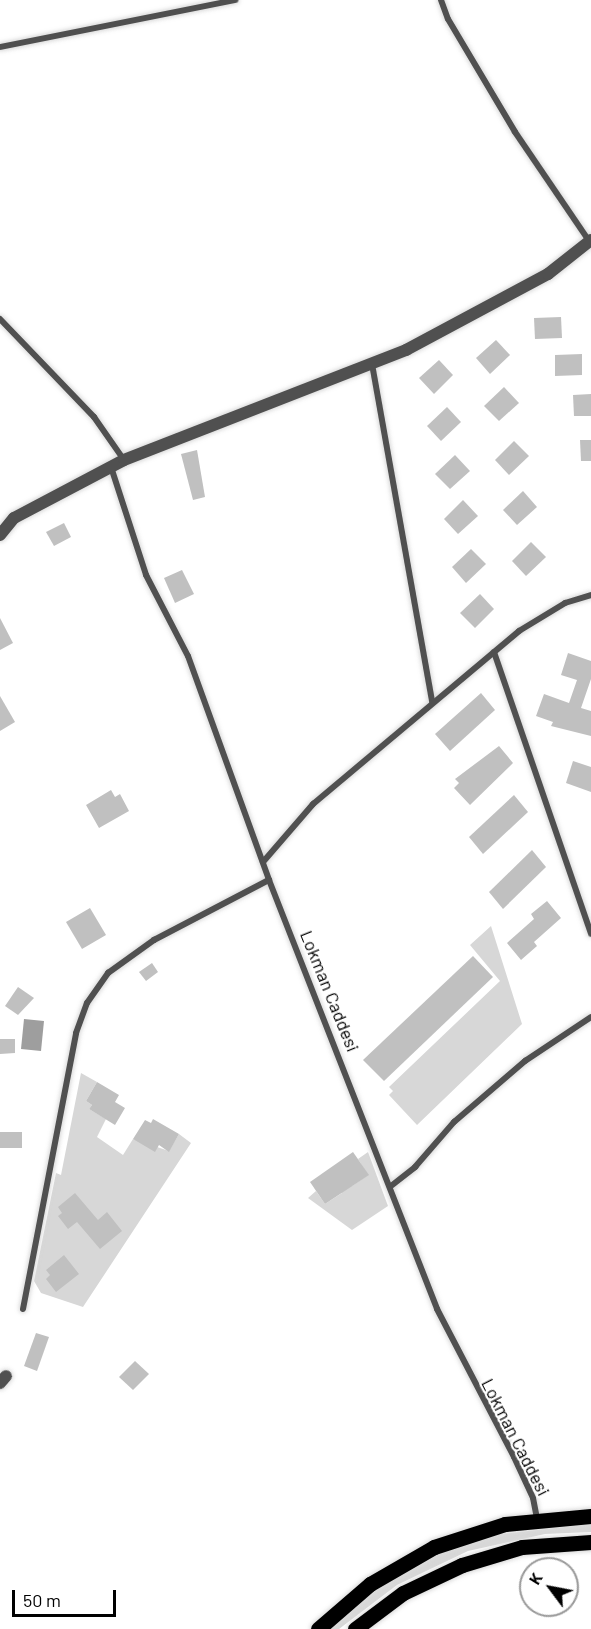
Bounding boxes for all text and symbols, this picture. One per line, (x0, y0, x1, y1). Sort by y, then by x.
street label: Lokman Caddesi (296, 927, 364, 1055)
street label: Lokman Caddesi (477, 1375, 555, 1499)
north arrow (519, 1557, 579, 1617)
text: K (524, 1569, 546, 1588)
scale bar (15, 1578, 118, 1616)
text: 50 m (23, 1589, 61, 1611)

